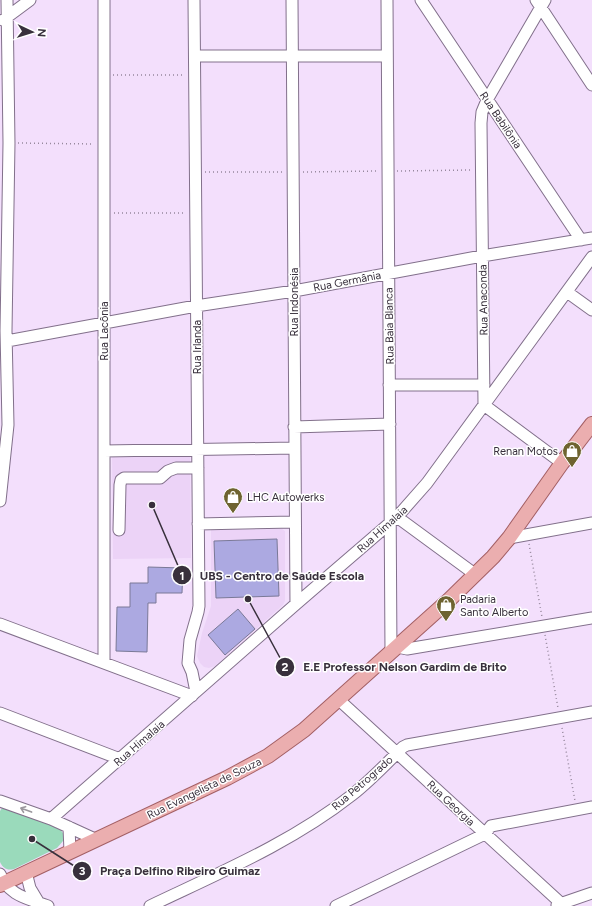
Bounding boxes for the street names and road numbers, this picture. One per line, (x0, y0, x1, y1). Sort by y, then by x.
street label: Rua Babilônia (477, 89, 524, 151)
street label: Rua Anaconda (476, 264, 491, 336)
street label: Rua Indonésia (288, 268, 301, 336)
street label: Rua Germânia (312, 269, 382, 294)
street label: Rua Baia Blanca (382, 287, 397, 365)
street label: Rua Lacônia (98, 301, 111, 361)
street label: Rua Irlanda (191, 320, 204, 374)
street label: Rua Himalaia (354, 503, 410, 555)
street label: Rua Himalaia (111, 718, 167, 769)
street label: Rua Petrogrado (329, 753, 395, 813)
street label: Rua Evangelista de Souza (145, 755, 264, 822)
street label: Rua Georgia (424, 778, 477, 829)

